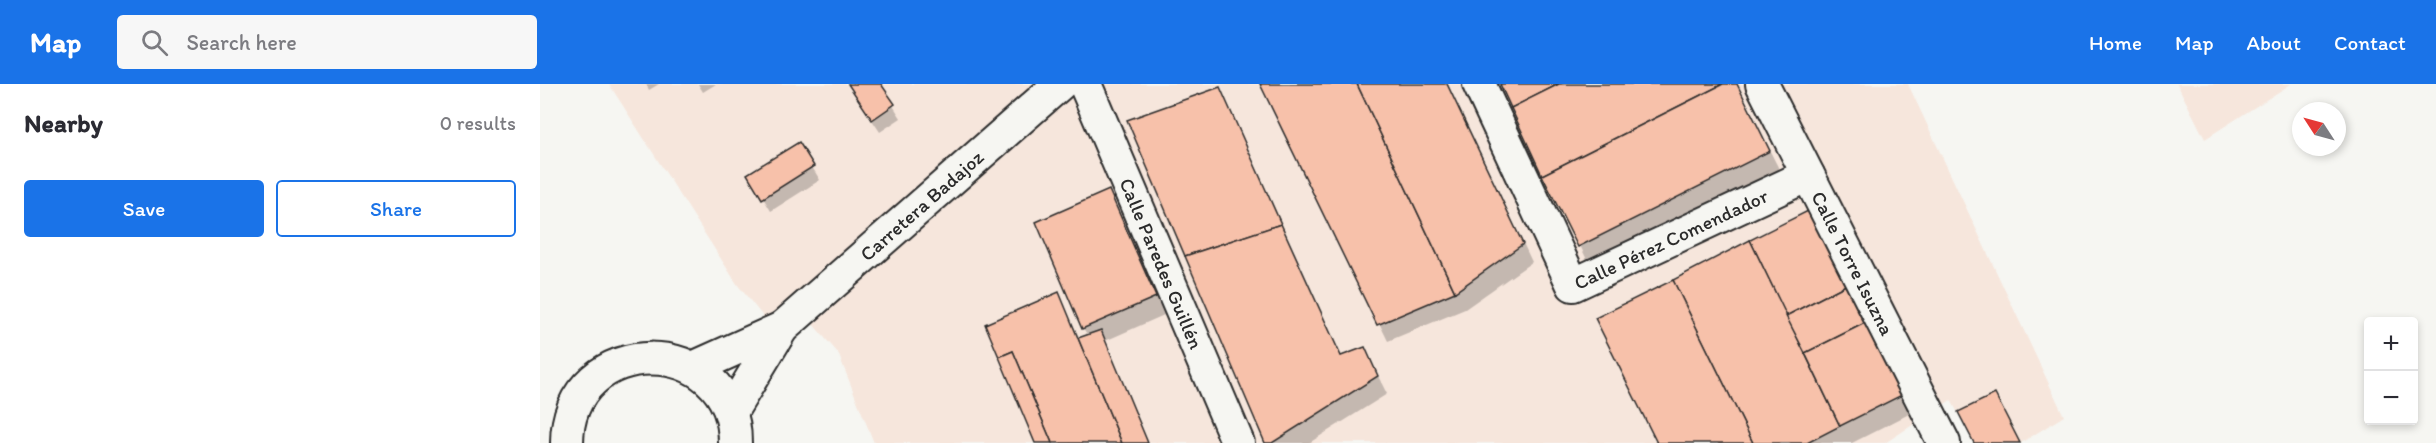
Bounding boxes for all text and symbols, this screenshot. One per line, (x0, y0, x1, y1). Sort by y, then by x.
search box (117, 15, 537, 69)
text: Map (30, 25, 81, 59)
icon: search (138, 26, 171, 59)
text: Search here (186, 29, 297, 56)
text: Home (2089, 30, 2142, 55)
text: Map (2175, 30, 2214, 55)
text: About (2247, 30, 2301, 55)
text: Contact (2334, 30, 2406, 55)
north arrow (2292, 102, 2346, 156)
text: Nearby (24, 107, 103, 139)
text: 0 results (440, 111, 516, 135)
street label: Carretera Badajoz (855, 144, 989, 266)
street label: Calle Paredes Guillén (1114, 174, 1209, 353)
button: Save (24, 180, 264, 237)
button: Share (276, 180, 516, 237)
street label: Calle Pérez Comendador (1570, 183, 1772, 295)
street label: Calle Torre Isuzna (1806, 187, 1900, 340)
map controls (2364, 317, 2418, 425)
button: + (2364, 317, 2418, 371)
button: − (2364, 371, 2418, 425)

